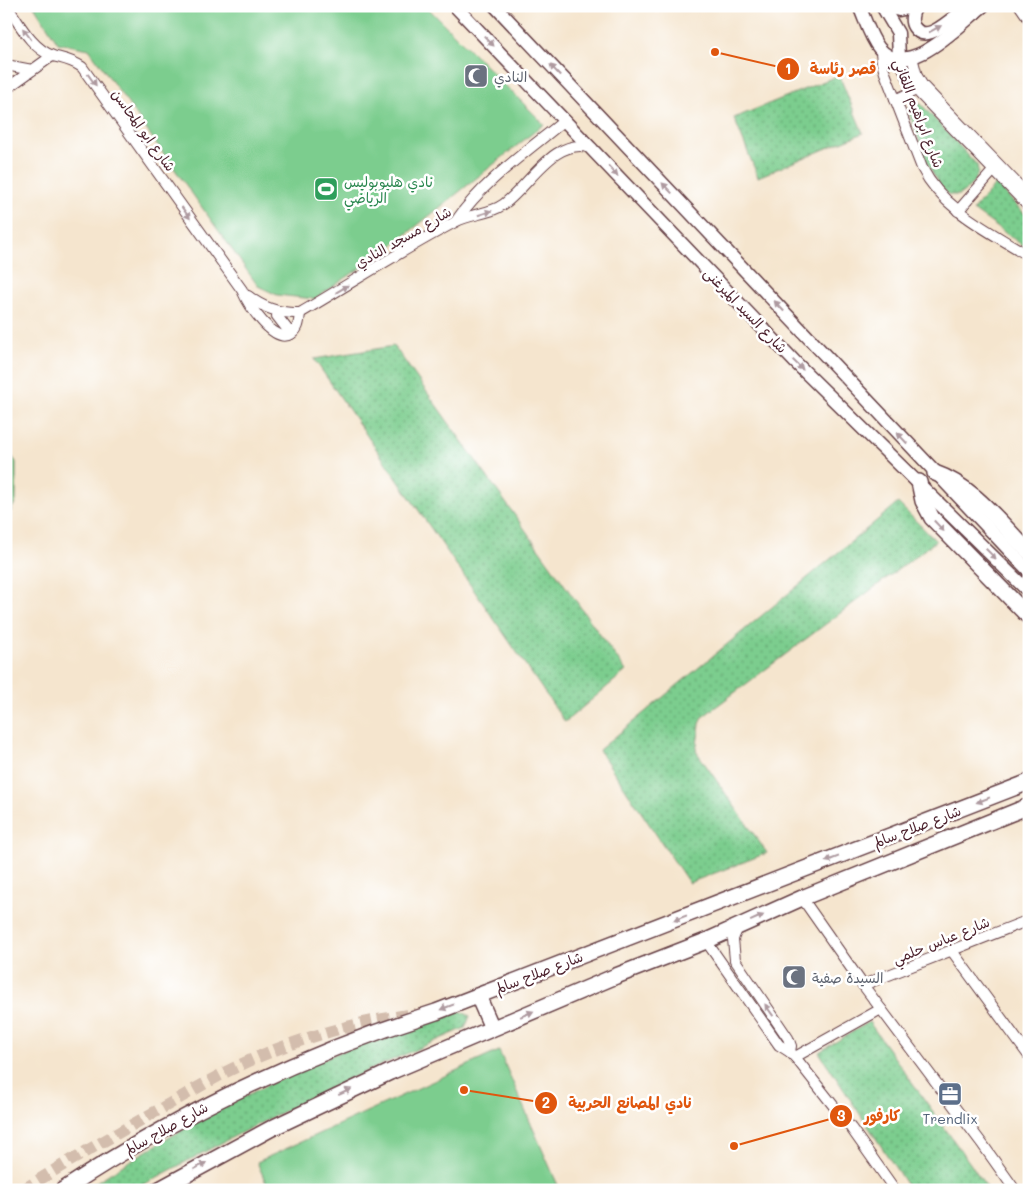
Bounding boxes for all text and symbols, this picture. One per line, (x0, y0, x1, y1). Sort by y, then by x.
one-way arrow (928, 25, 943, 33)
one-way arrow (22, 27, 32, 41)
one-way arrow (483, 35, 495, 47)
callout: قصر رئاسة (775, 54, 887, 84)
street label: شارع ابراهيم اللقاني (886, 56, 949, 172)
text: 1 (785, 58, 791, 78)
text: قصر رئاسة (810, 58, 876, 78)
mosque icon: النادي (463, 63, 489, 89)
one-way arrow (549, 65, 561, 77)
place label: النادي (494, 67, 527, 88)
one-way arrow (86, 74, 96, 87)
street label: شارع ابو المحاسن (107, 85, 180, 176)
one-way arrow (607, 165, 619, 177)
place label: نادي هليوبوليس الرياضي (344, 172, 433, 211)
sports icon: نادي هليوبوليس الرياضي (313, 176, 339, 202)
one-way arrow (661, 183, 673, 195)
street label: شارع مسجد النادي (351, 202, 456, 274)
one-way arrow (181, 206, 191, 220)
one-way arrow (478, 209, 493, 217)
street label: شارع السيد الميرغنى (699, 263, 792, 358)
one-way arrow (335, 284, 349, 293)
one-way arrow (773, 301, 785, 313)
one-way arrow (792, 358, 804, 370)
one-way arrow (896, 432, 908, 444)
one-way arrow (933, 519, 945, 531)
one-way arrow (984, 548, 996, 560)
one-way arrow (975, 796, 990, 804)
street label: شارع صلاح سالم (870, 801, 964, 853)
one-way arrow (824, 855, 839, 863)
street label: شارع عباس حلمي (890, 912, 994, 972)
one-way arrow (673, 914, 688, 922)
one-way arrow (750, 914, 764, 922)
street label: شارع صلاح سالم (492, 947, 586, 999)
mosque icon: السيدة صفية (781, 964, 807, 990)
place label: السيدة صفية (812, 968, 883, 987)
one-way arrow (764, 1003, 774, 1017)
one-way arrow (440, 1004, 454, 1012)
one-way arrow (520, 1010, 534, 1018)
office icon: Trendlix (937, 1081, 963, 1107)
one-way arrow (338, 1088, 352, 1096)
callout: نادي المصانع الحربية (534, 1088, 702, 1118)
text: 2 (542, 1092, 550, 1112)
text: نادي المصانع الحربية (568, 1092, 692, 1115)
street label: شارع صلاح سالم (121, 1097, 212, 1161)
callout: كارفور (829, 1101, 910, 1131)
text: 3 (836, 1105, 846, 1125)
text: كارفور (863, 1105, 900, 1126)
place label: Trendlix (922, 1109, 978, 1128)
one-way arrow (193, 1162, 208, 1170)

